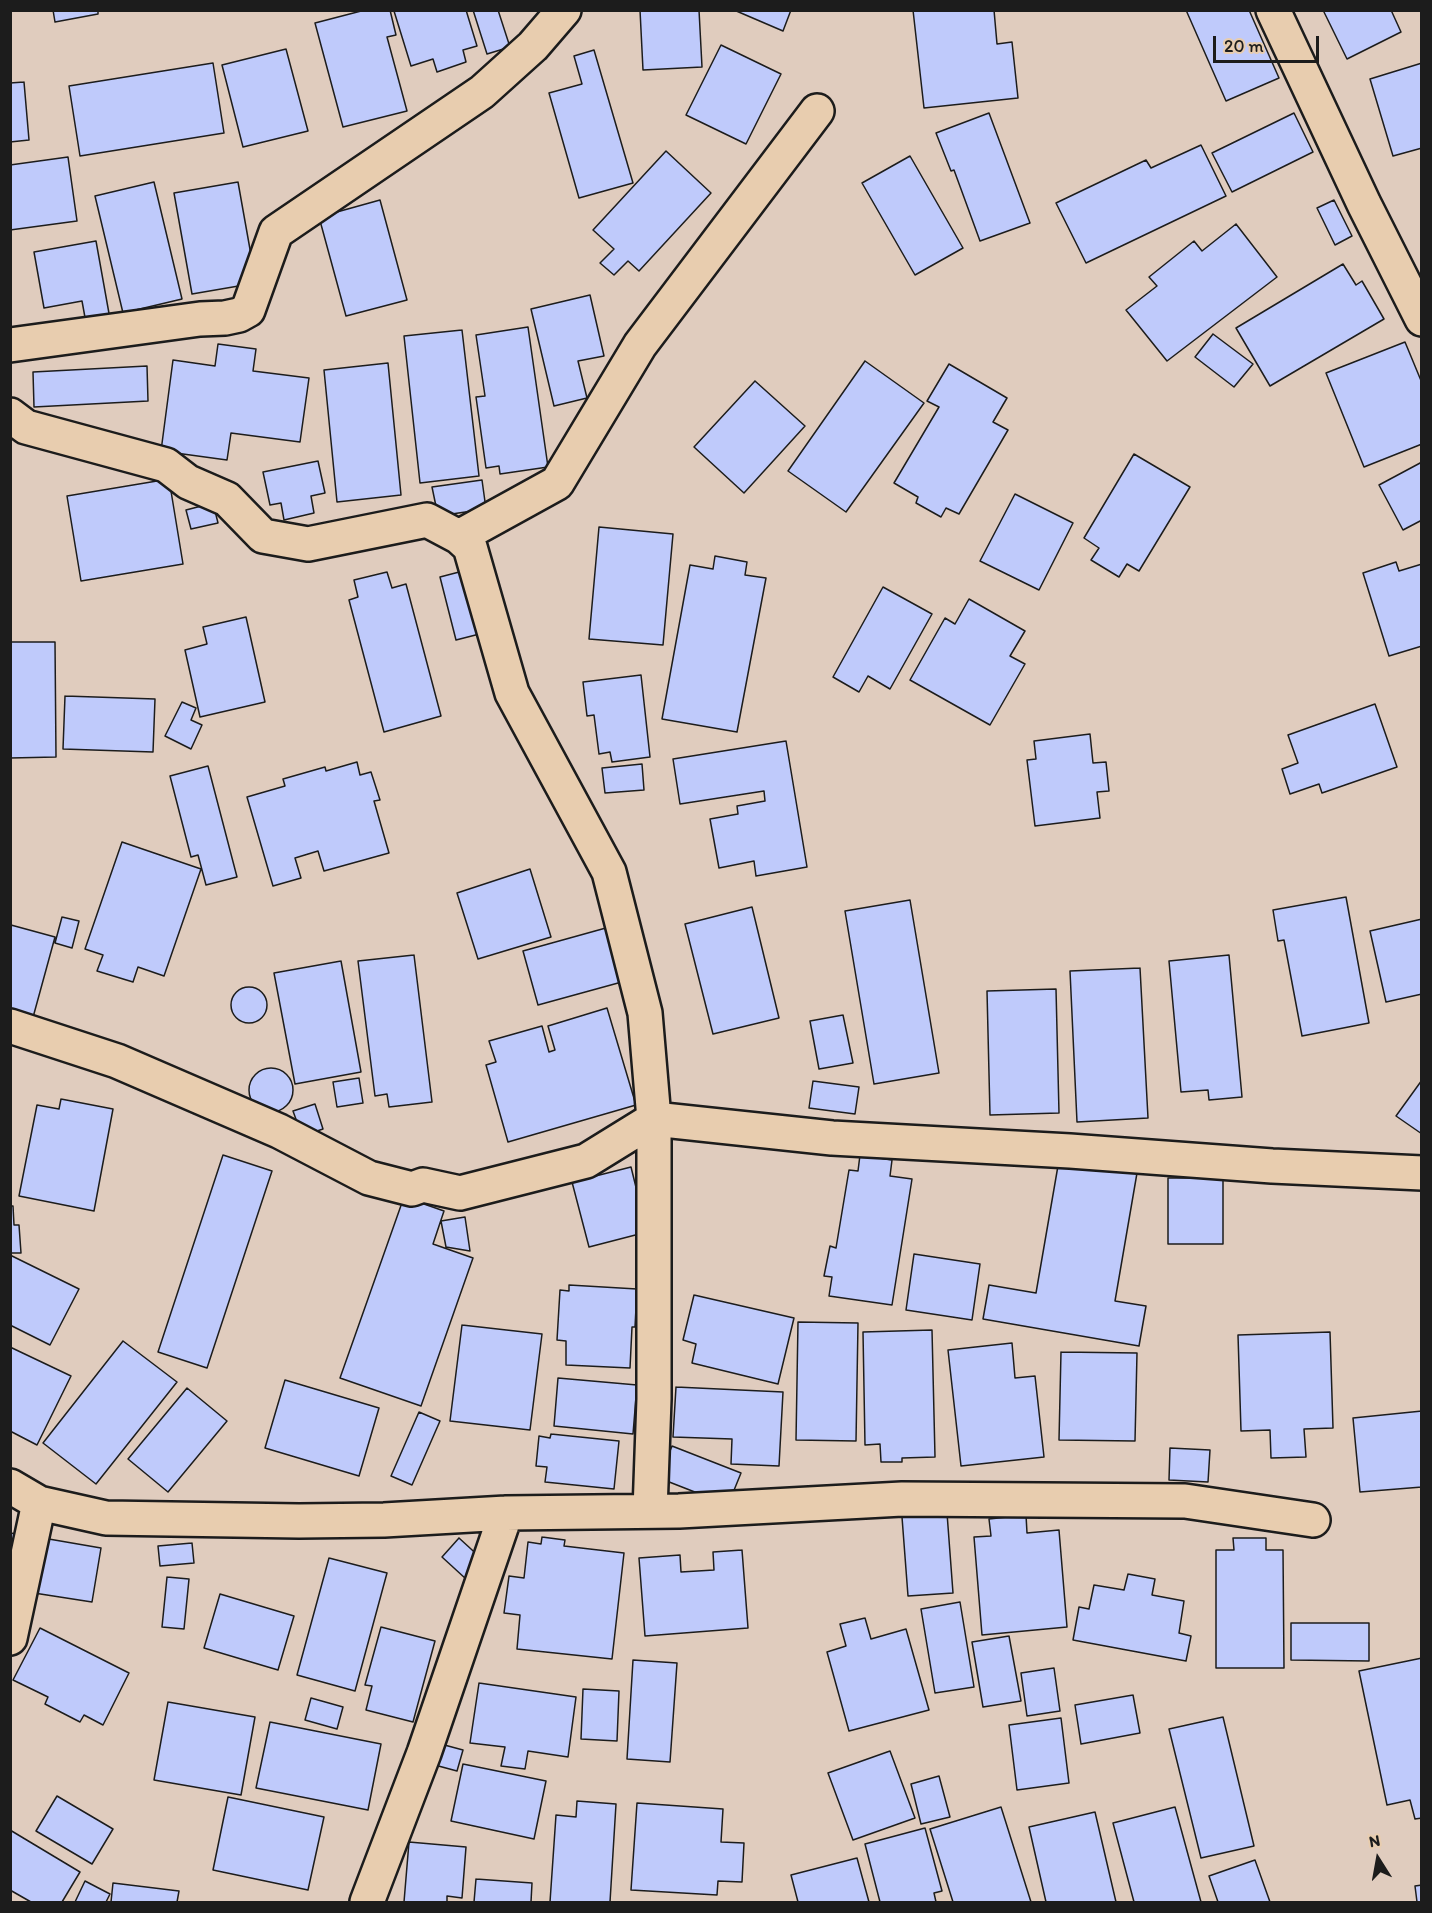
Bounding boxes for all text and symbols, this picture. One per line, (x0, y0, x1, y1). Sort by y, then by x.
scale bar (1216, 24, 1322, 62)
text: 20 m (1224, 35, 1264, 57)
north arrow (1348, 1829, 1408, 1889)
text: N (1367, 1830, 1382, 1851)

